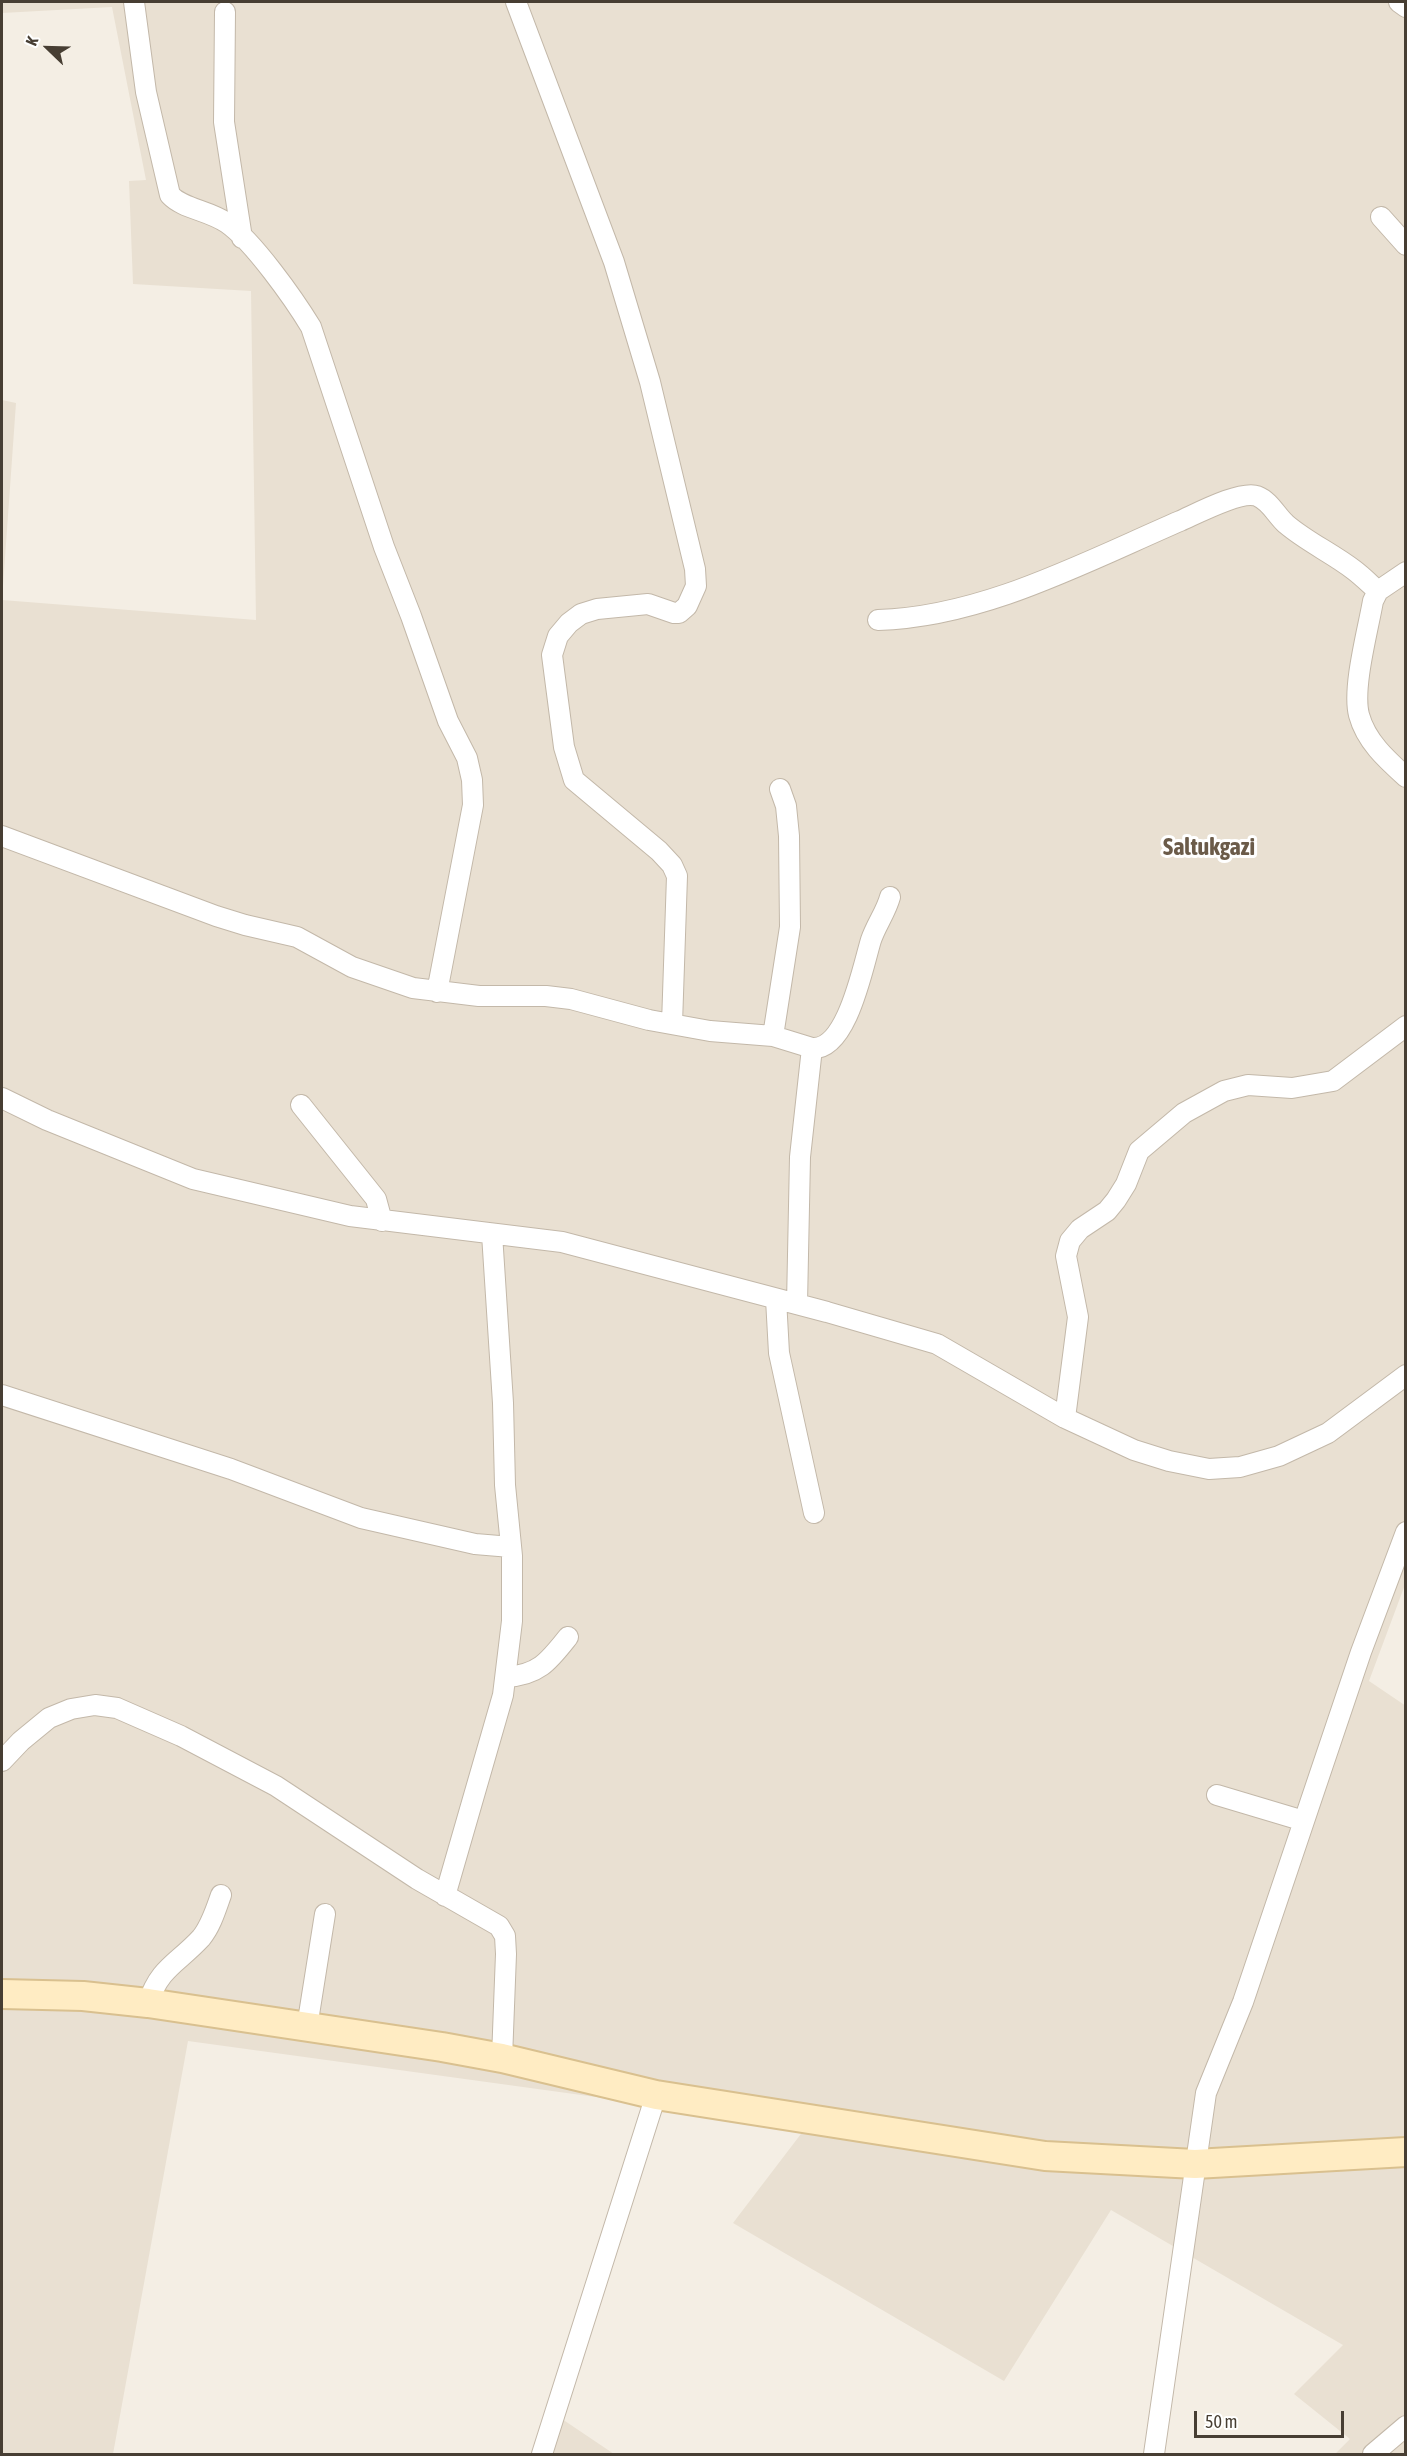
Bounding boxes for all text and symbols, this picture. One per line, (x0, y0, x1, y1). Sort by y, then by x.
north arrow (18, 18, 78, 78)
text: K (22, 34, 41, 48)
district label: Saltukgazi (1163, 833, 1255, 861)
scale bar (1197, 2399, 1347, 2437)
text: 50 m (1205, 2411, 1237, 2432)

